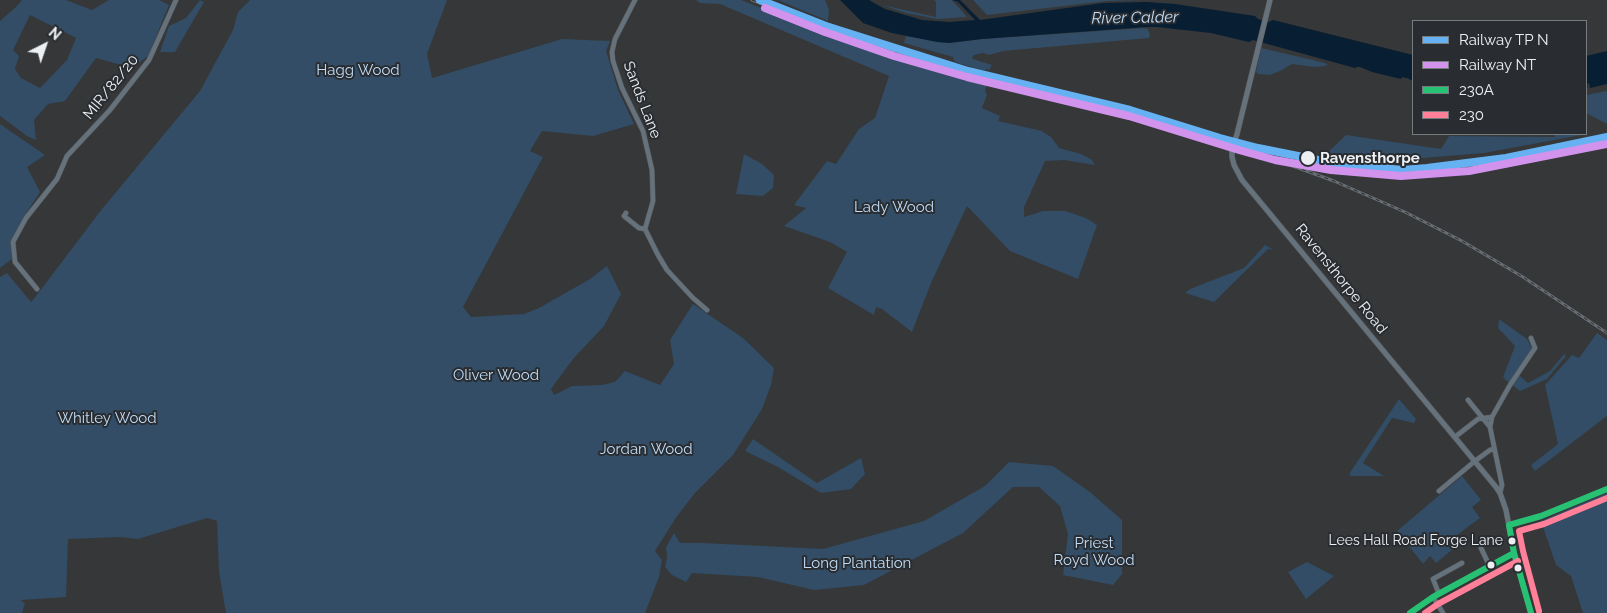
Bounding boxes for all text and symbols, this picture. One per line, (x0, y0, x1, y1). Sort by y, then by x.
water label: River Calder (1091, 8, 1179, 28)
north arrow (20, 20, 70, 70)
legend (1412, 20, 1587, 135)
text: N (46, 24, 64, 43)
text: Railway TP N (1459, 31, 1549, 49)
street label: MIR/82/20 (79, 51, 143, 123)
text: Railway NT (1459, 56, 1536, 74)
street label: Sands Lane (619, 59, 665, 141)
park label: Hagg Wood (316, 61, 400, 79)
text: 230A (1459, 81, 1494, 99)
text: 230 (1459, 106, 1484, 124)
marker: Ravensthorpe (1299, 149, 1317, 167)
place label: Ravensthorpe (1320, 149, 1420, 167)
park label: Lady Wood (854, 198, 934, 216)
street label: Ravensthorpe Road (1291, 221, 1391, 337)
park label: Oliver Wood (453, 366, 539, 384)
park label: Whitley Wood (57, 409, 157, 427)
park label: Jordan Wood (599, 440, 693, 458)
place label: Lees Hall Road Forge Lane (1329, 533, 1503, 549)
park label: Priest Royd Wood (1053, 534, 1135, 569)
marker: Lees Hall Road Forge Lane (1507, 536, 1517, 546)
park label: Long Plantation (803, 554, 911, 572)
unlabelled marker (1486, 560, 1496, 570)
unlabelled marker (1513, 563, 1523, 573)

